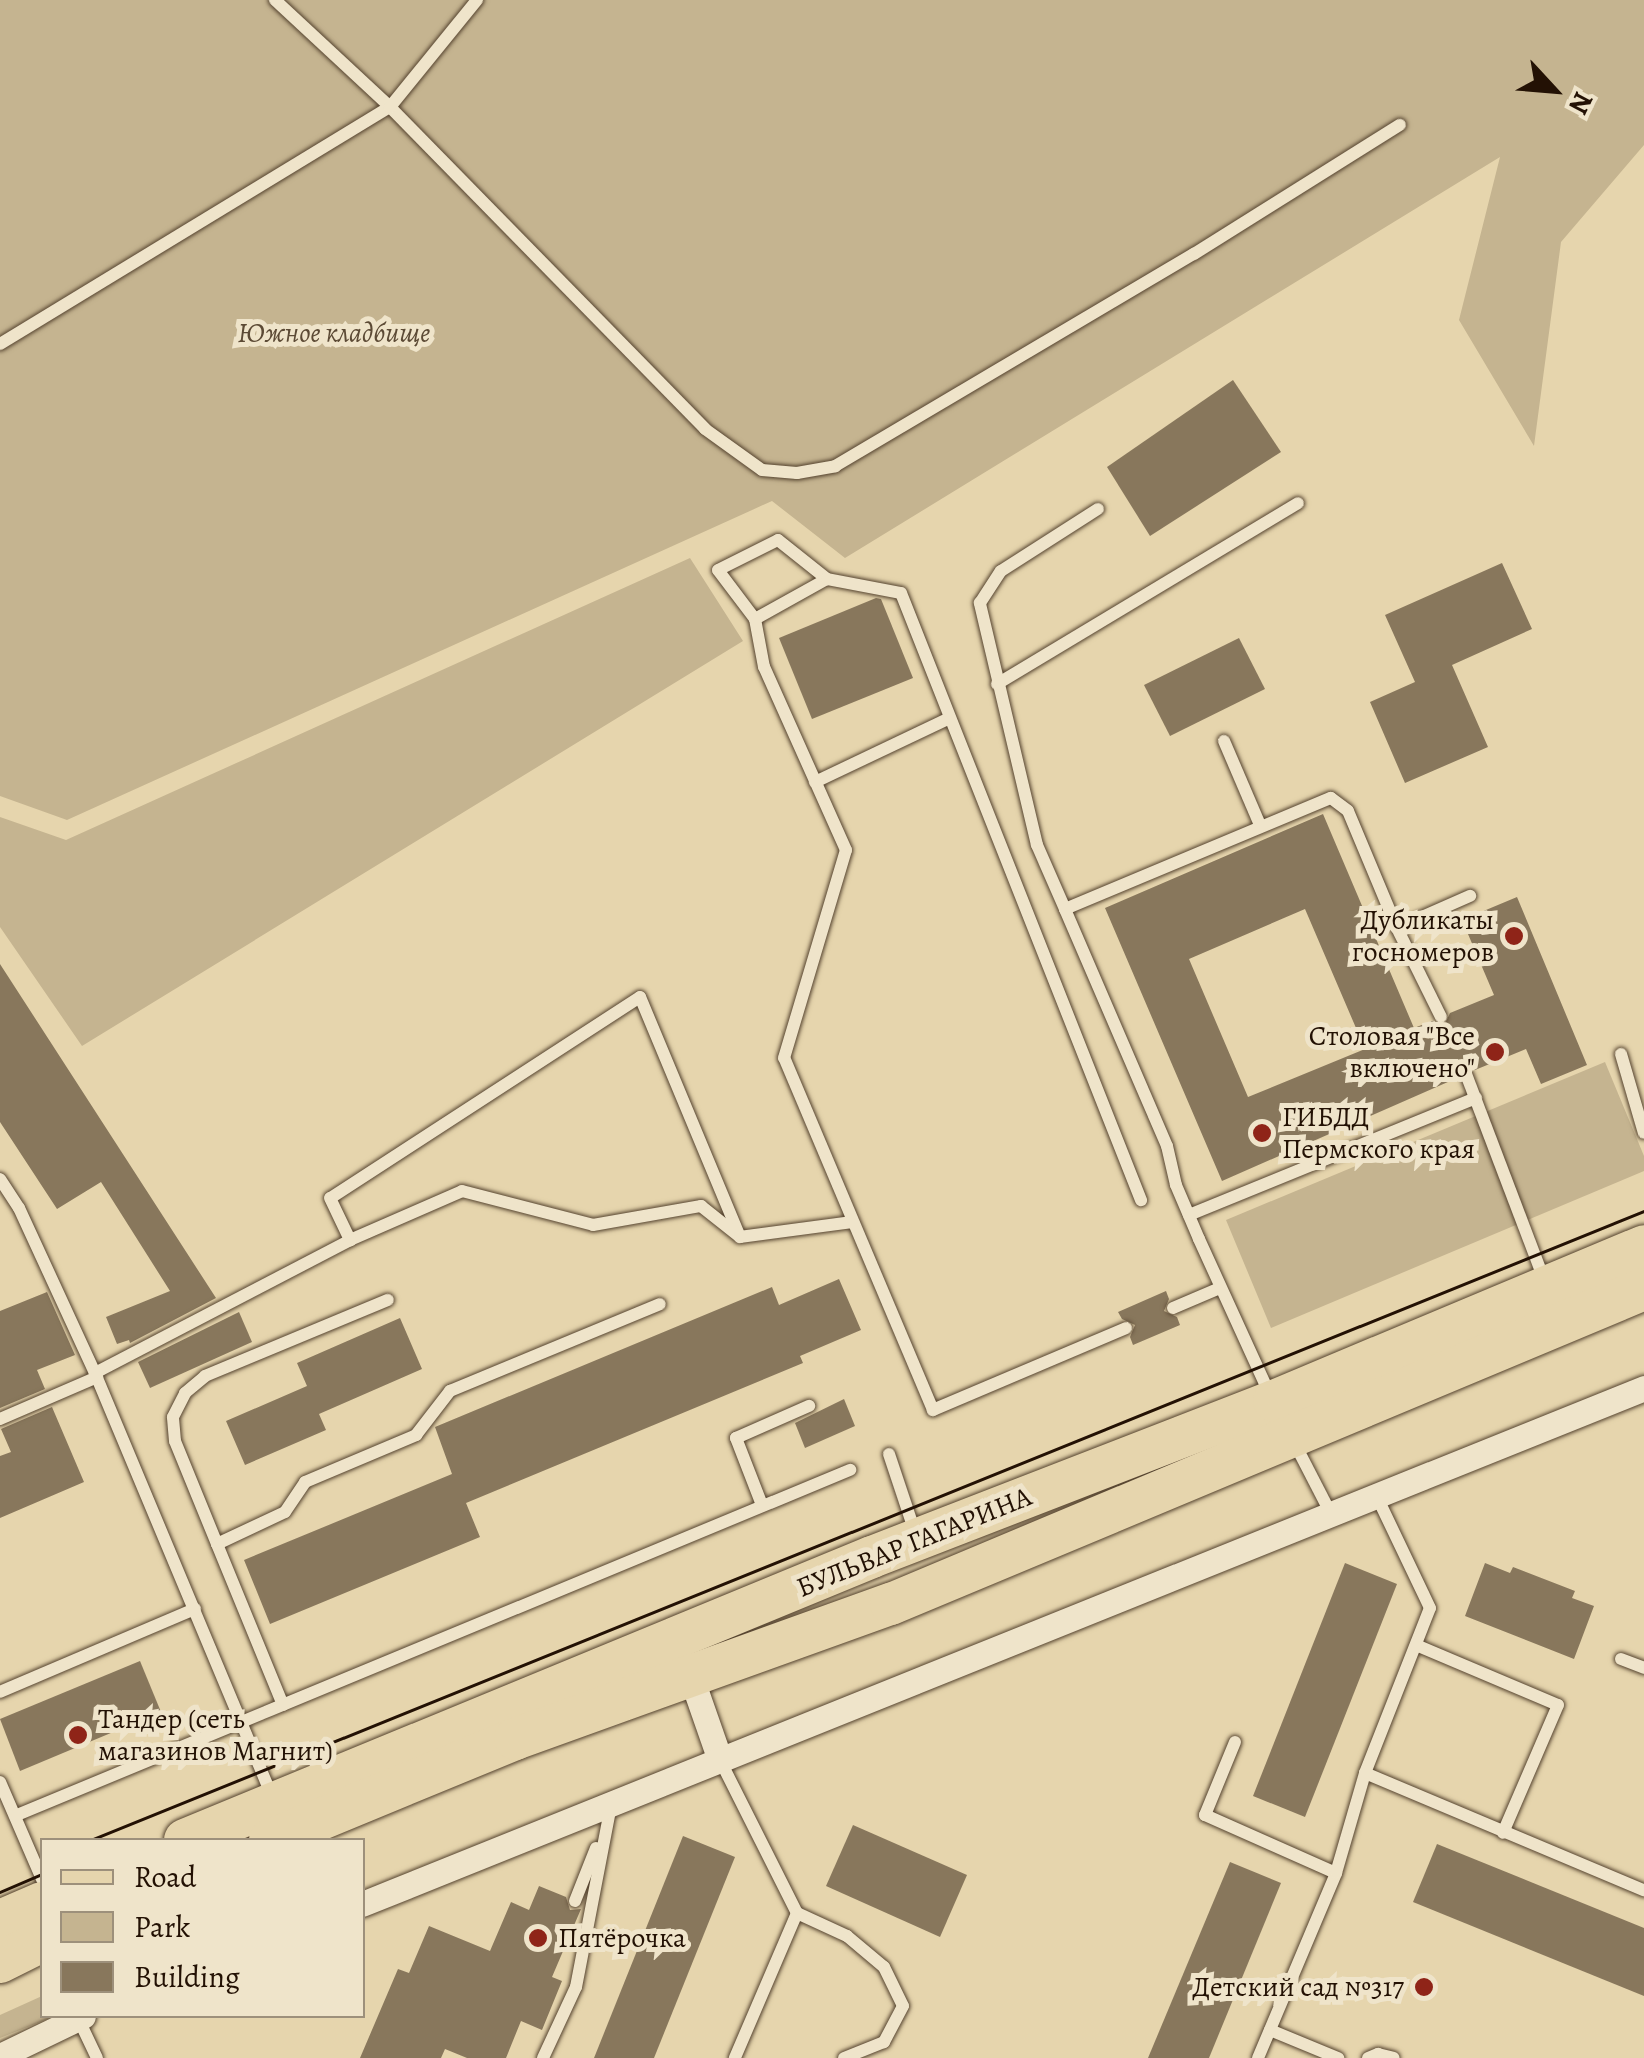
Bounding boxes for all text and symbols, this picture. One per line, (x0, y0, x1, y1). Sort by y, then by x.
north arrow (1504, 40, 1604, 140)
text: N (1559, 86, 1603, 121)
park label: Южное кладбище (238, 316, 430, 350)
place label: Дубликаты госномеров (1352, 903, 1494, 969)
marker: Дубликаты госномеров (1503, 925, 1525, 947)
place label: Столовая "Все включено" (1308, 1019, 1475, 1085)
marker: Столовая "Все включено" (1484, 1041, 1506, 1063)
place label: ГИБДД Пермского края (1282, 1100, 1475, 1166)
marker: ГИБДД Пермского края (1251, 1122, 1273, 1144)
street label: БУЛЬВАР ГАГАРИНА (792, 1480, 1036, 1604)
place label: Тандер (сеть магазинов Магнит) (98, 1702, 333, 1768)
marker: Тандер (сеть магазинов Магнит) (67, 1724, 89, 1746)
legend (40, 1838, 365, 2018)
text: Road (134, 1857, 196, 1897)
text: Park (134, 1907, 190, 1947)
place label: Пятёрочка (558, 1921, 686, 1955)
marker: Пятёрочка (527, 1927, 549, 1949)
text: Building (134, 1957, 240, 1997)
place label: Детский сад №317 (1192, 1970, 1404, 2004)
marker: Детский сад №317 (1413, 1976, 1435, 1998)

